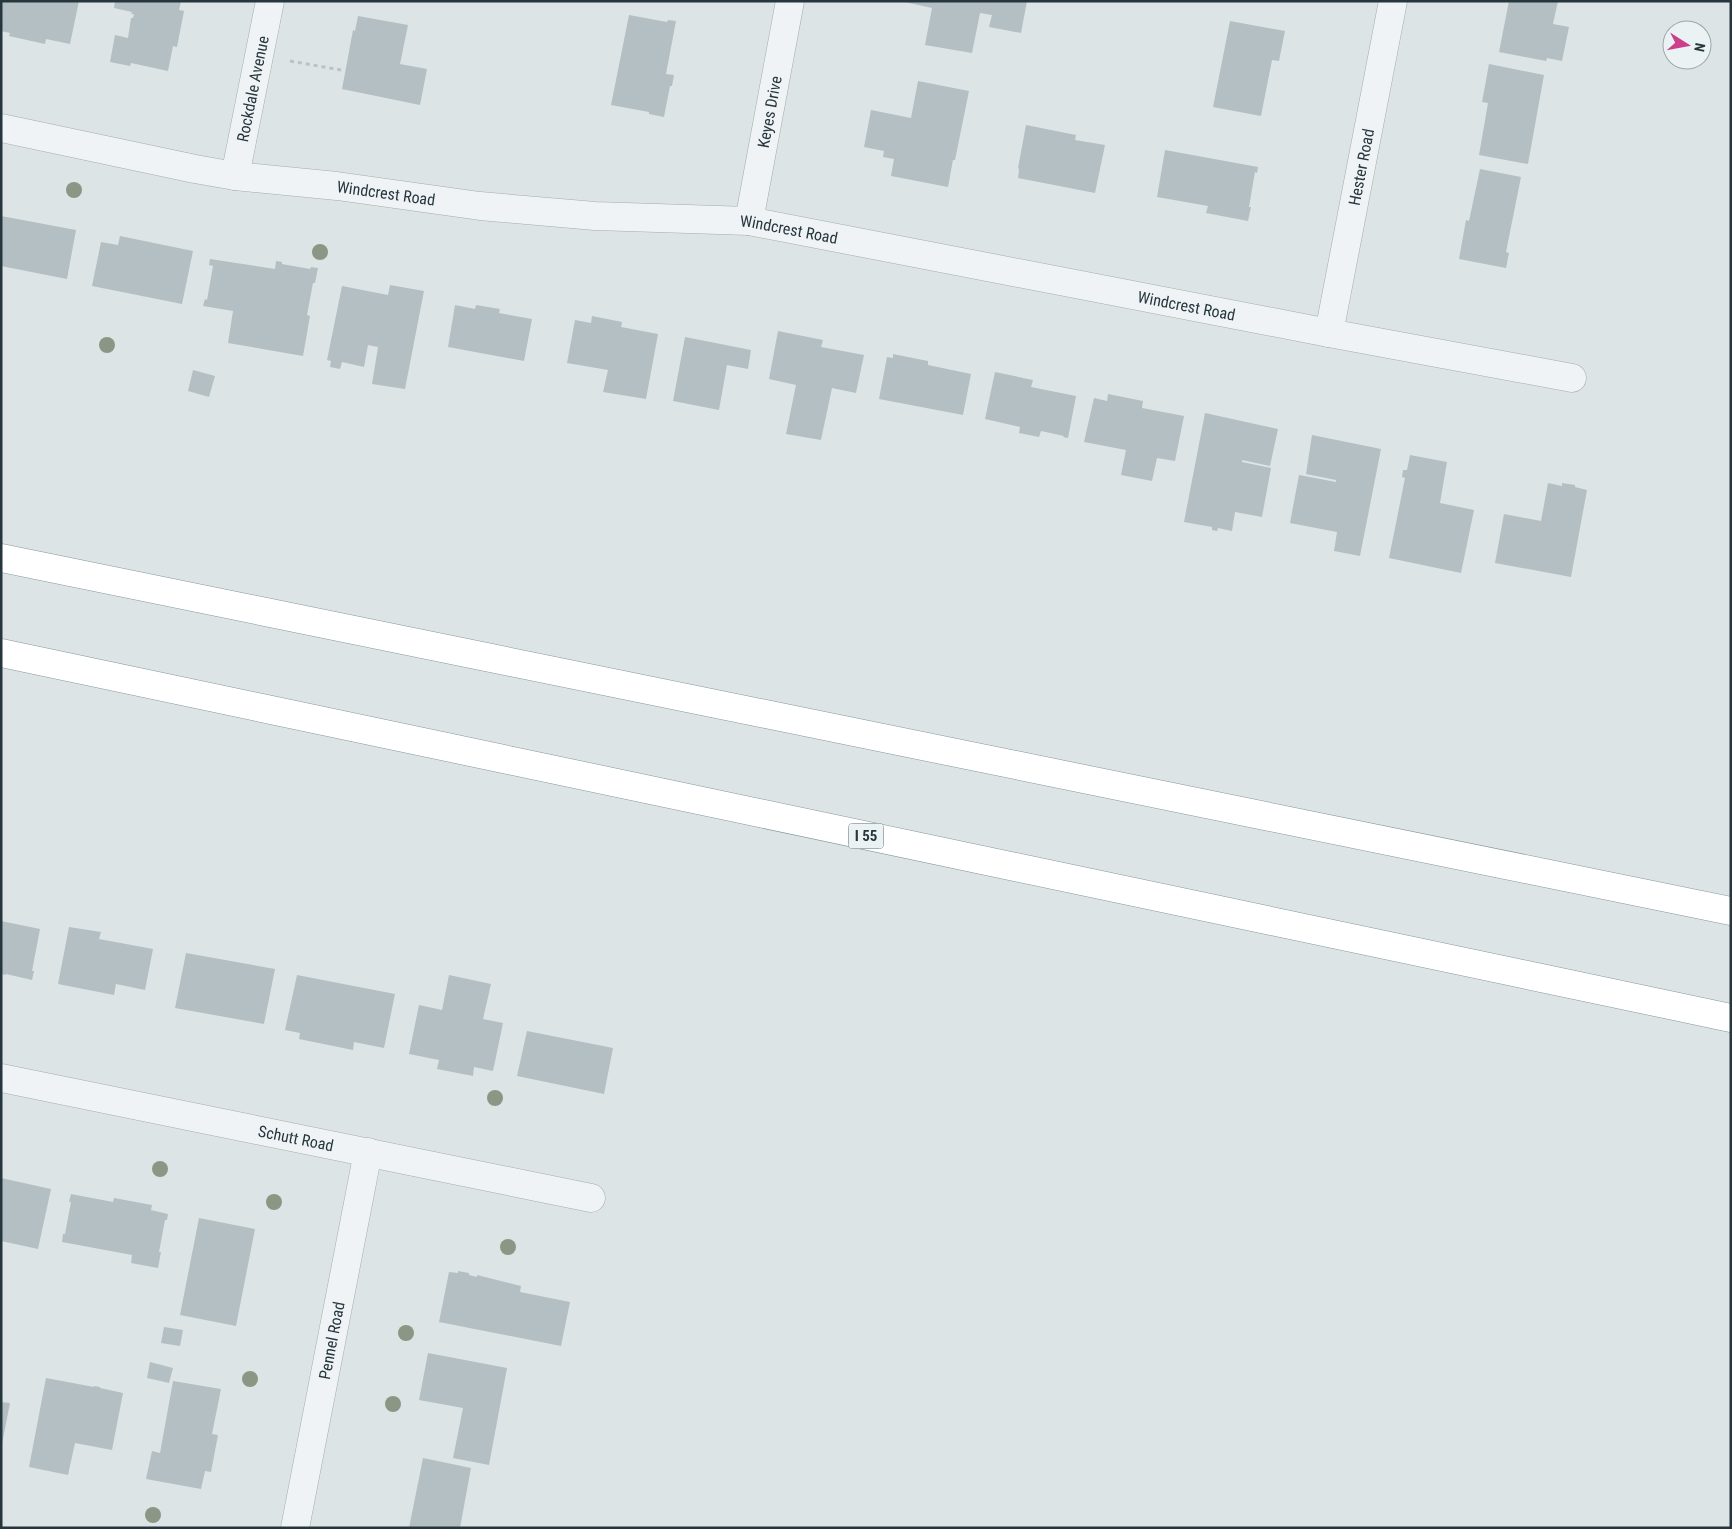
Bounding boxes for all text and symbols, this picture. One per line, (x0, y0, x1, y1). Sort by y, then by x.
north arrow (1662, 20, 1712, 70)
street label: Rockdale Avenue (233, 34, 273, 143)
text: N (1691, 42, 1708, 53)
street label: Keyes Drive (754, 74, 786, 150)
street label: Hester Road (1345, 127, 1378, 207)
street label: Windcrest Road (336, 177, 436, 210)
street label: Windcrest Road (740, 212, 839, 248)
street label: Windcrest Road (1136, 287, 1237, 325)
road number: I 55 (848, 824, 884, 848)
street label: Schutt Road (257, 1122, 335, 1155)
street label: Pennel Road (315, 1300, 349, 1381)

